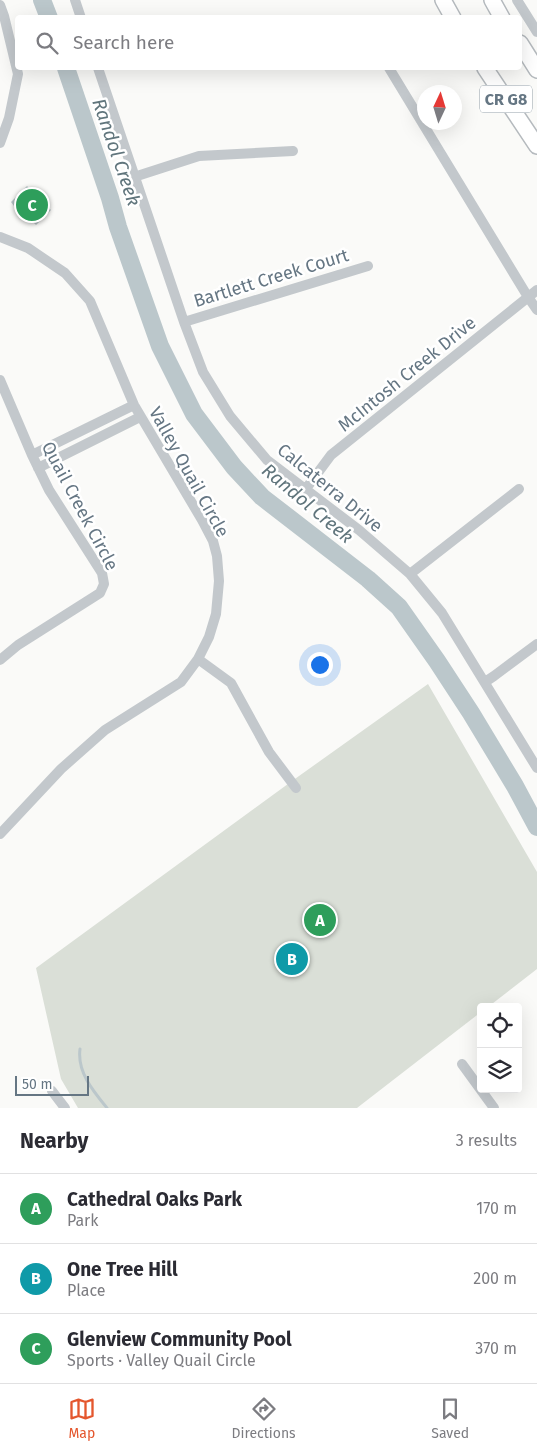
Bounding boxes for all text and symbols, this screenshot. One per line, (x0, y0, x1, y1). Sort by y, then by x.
search box (15, 15, 522, 70)
icon: search (33, 29, 61, 57)
text: Search here (73, 31, 174, 54)
north arrow (417, 85, 462, 130)
road number: CR G8 (480, 86, 532, 112)
water label: Randol Creek (87, 95, 146, 209)
pin: C (16, 186, 48, 224)
street label: Bartlett Creek Court (191, 244, 352, 312)
street label: McIntosh Creek Drive (334, 312, 480, 436)
street label: Valley Quail Circle (144, 403, 234, 541)
street label: Quail Creek Circle (37, 438, 123, 574)
street label: Calcaterra Drive (273, 439, 387, 537)
water label: Randol Creek (257, 458, 358, 548)
your location (307, 652, 333, 678)
pin: A (304, 901, 336, 939)
pin: B (276, 940, 308, 978)
map controls (477, 1003, 522, 1093)
button: locate (477, 1003, 522, 1048)
button: layers (477, 1048, 522, 1093)
scale bar (15, 1073, 89, 1096)
text: 50 m (22, 1076, 53, 1093)
text: Nearby (20, 1128, 88, 1154)
text: 3 results (456, 1131, 517, 1150)
text: Cathedral Oaks Park (67, 1188, 242, 1211)
text: A (31, 1199, 41, 1218)
text: 170 m (476, 1199, 517, 1218)
text: Park (67, 1211, 99, 1230)
text: One Tree Hill (67, 1258, 178, 1281)
text: B (31, 1269, 41, 1288)
text: 200 m (473, 1269, 517, 1288)
text: Place (67, 1281, 106, 1300)
text: Glenview Community Pool (67, 1328, 292, 1351)
text: C (31, 1339, 41, 1358)
text: 370 m (475, 1339, 517, 1358)
text: Sports · Valley Quail Circle (67, 1351, 256, 1370)
tab: Map (68, 1395, 96, 1442)
tab: Directions (231, 1395, 296, 1442)
tab: Saved (431, 1395, 469, 1442)

